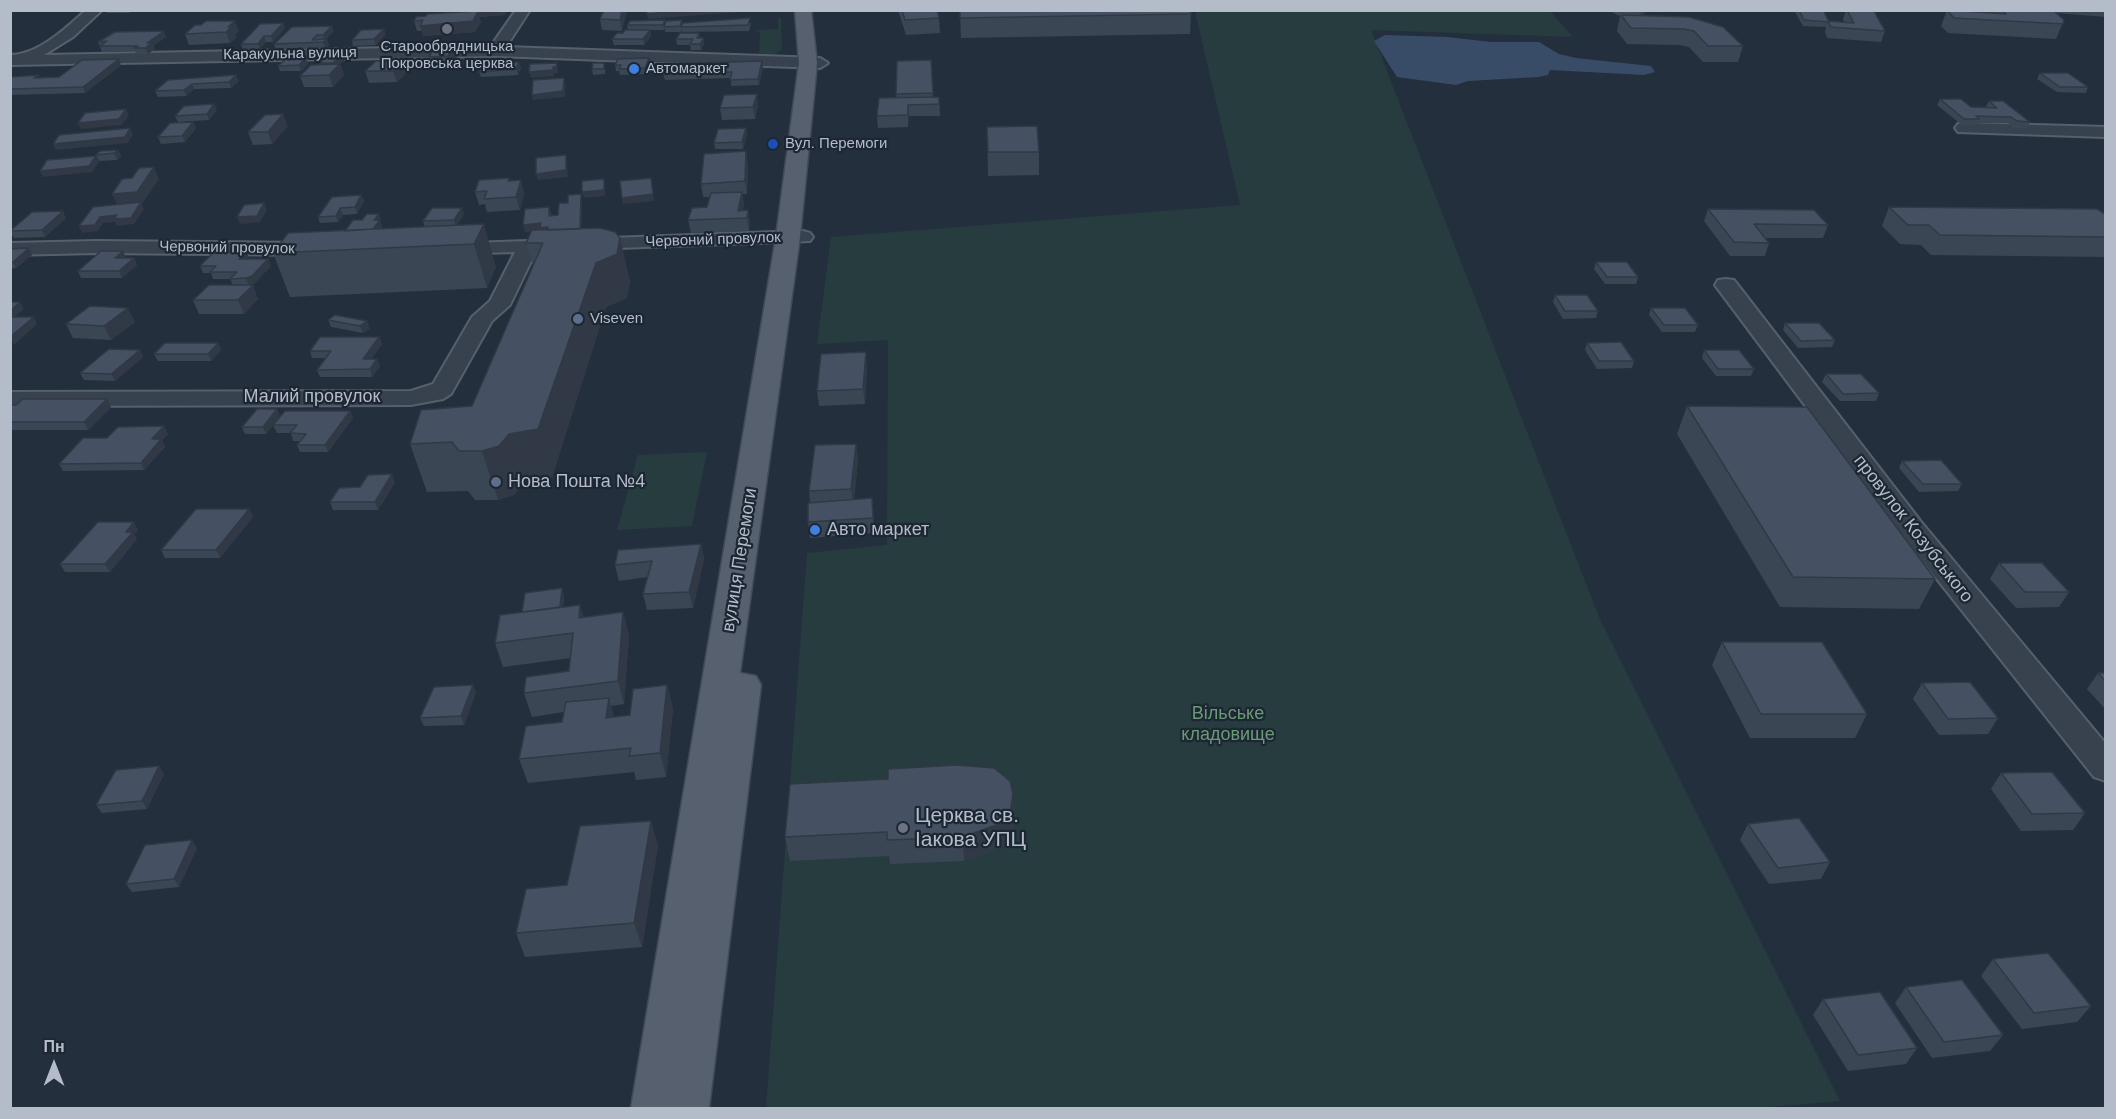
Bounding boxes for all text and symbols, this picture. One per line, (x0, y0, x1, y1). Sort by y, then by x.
marker: Старообрядницька Покровська церква (440, 22, 454, 36)
place label: Старообрядницька Покровська церква (381, 38, 513, 73)
street label: Каракульна вулиця (223, 44, 357, 64)
place label: Автомаркет (646, 60, 727, 78)
marker: Автомаркет (627, 62, 641, 76)
place label: Вул. Перемоги (785, 135, 887, 153)
marker: Вул. Перемоги (766, 137, 780, 151)
street label: Червоний провулок (645, 229, 781, 251)
street label: Червоний провулок (159, 238, 295, 258)
place label: Viseven (590, 310, 643, 328)
marker: Viseven (571, 312, 585, 326)
street label: Малий провулок (244, 386, 380, 408)
street label: провулок Козубського (1849, 451, 1977, 607)
place label: Нова Пошта №4 (508, 471, 645, 493)
marker: Нова Пошта №4 (489, 475, 503, 489)
street label: вулиця Перемоги (718, 487, 762, 633)
place label: Авто маркет (827, 519, 929, 541)
marker: Авто маркет (808, 523, 822, 537)
park label: Вільське кладовище (1181, 703, 1275, 746)
place label: Церква св. Іакова УПЦ (915, 803, 1026, 853)
marker: Церква св. Іакова УПЦ (896, 821, 910, 835)
north arrow (24, 1035, 84, 1095)
text: Пн (43, 1038, 65, 1055)

